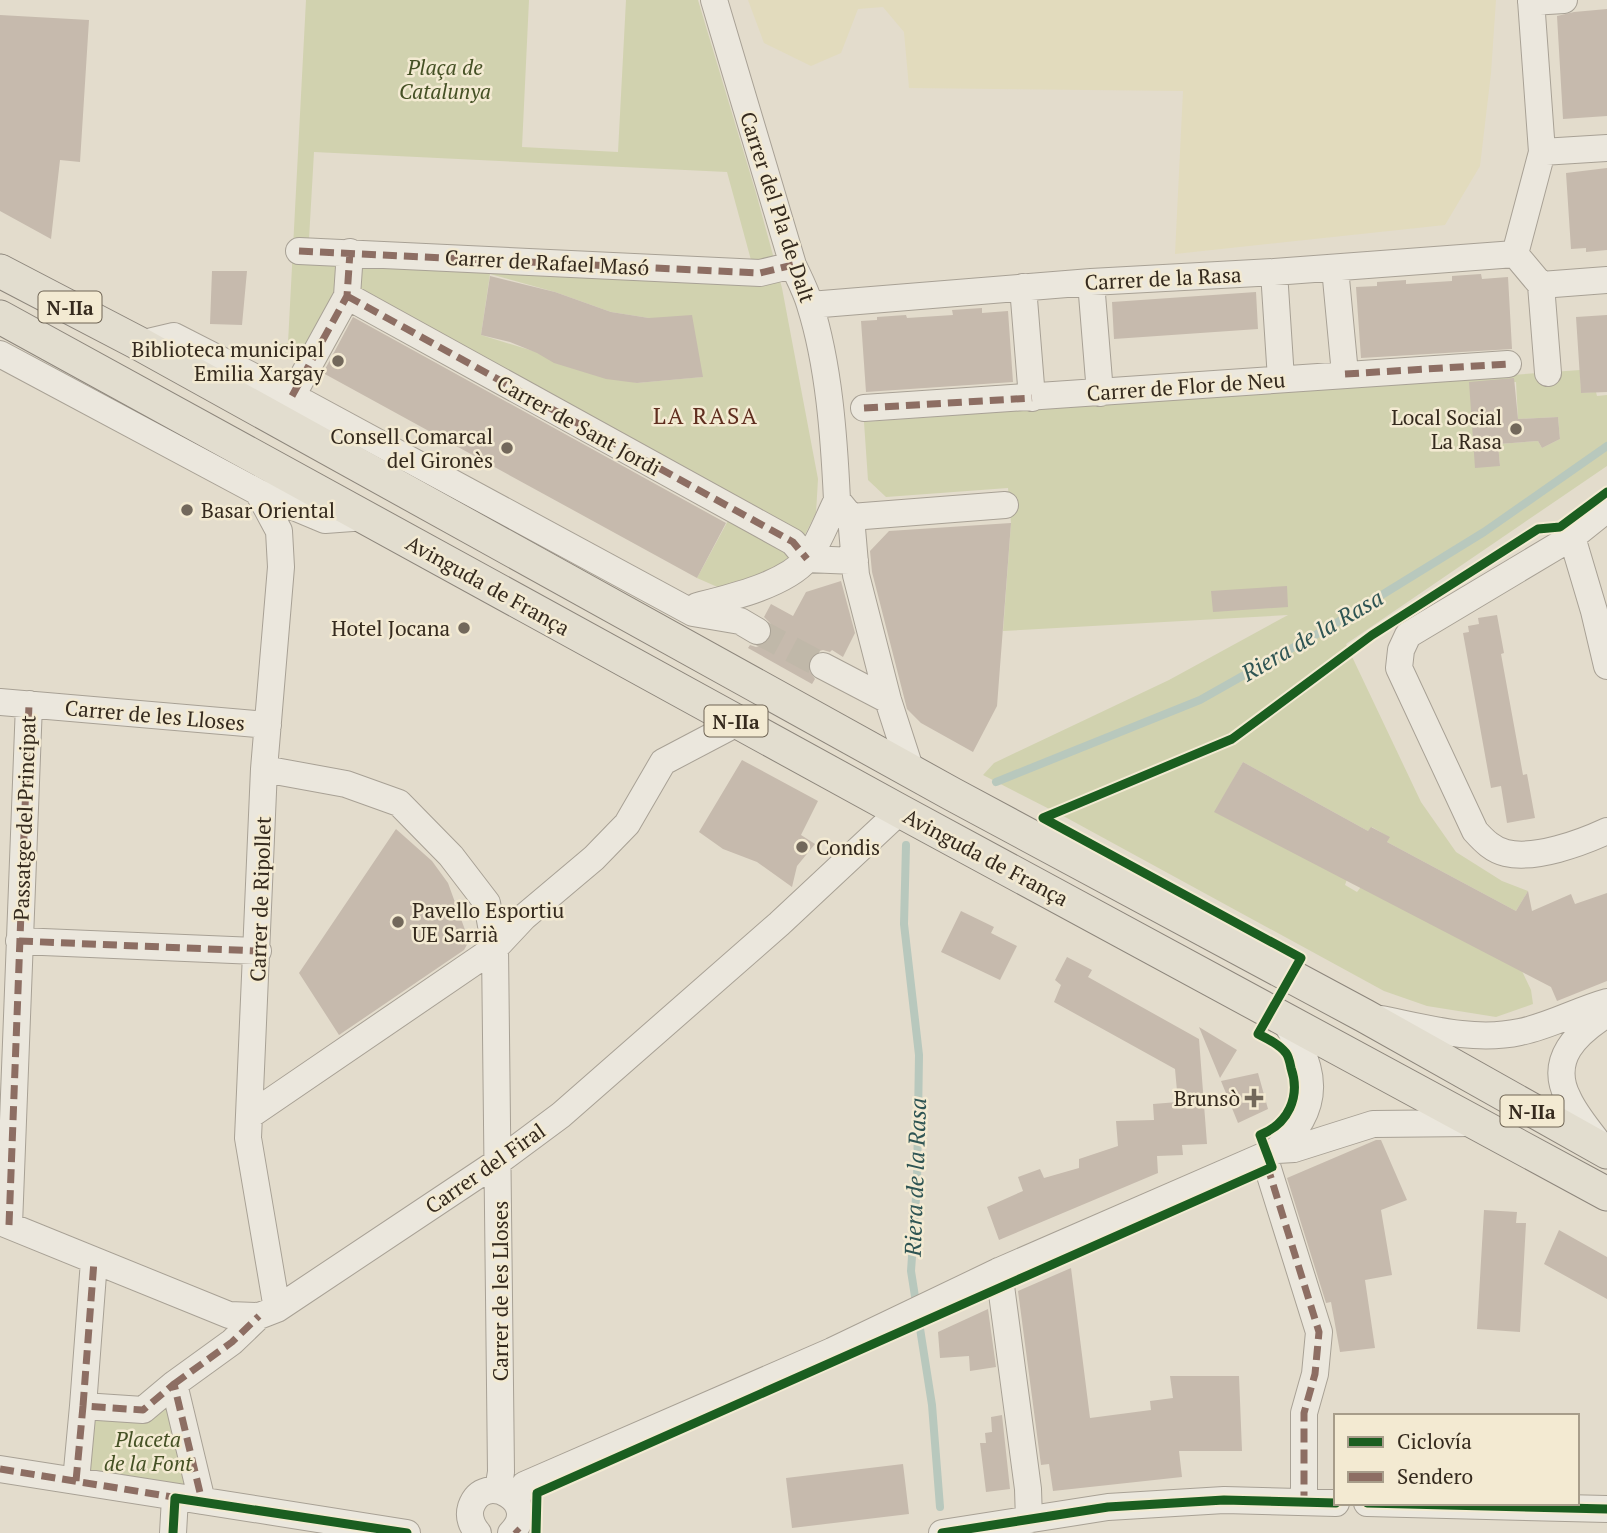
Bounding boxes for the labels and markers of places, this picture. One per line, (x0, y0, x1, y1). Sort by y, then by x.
place label: Biblioteca municipal Emilia Xargay (132, 335, 324, 387)
marker: Biblioteca municipal Emilia Xargay (330, 353, 346, 369)
place label: Local Social La Rasa (1391, 403, 1502, 455)
marker: Local Social La Rasa (1508, 421, 1524, 437)
place label: Consell Comarcal del Gironès (330, 422, 493, 474)
marker: Consell Comarcal del Gironès (499, 440, 515, 456)
place label: Basar Oriental (201, 496, 335, 524)
marker: Basar Oriental (179, 502, 195, 518)
place label: Hotel Jocana (331, 614, 450, 642)
marker: Hotel Jocana (456, 620, 472, 636)
place label: Condis (816, 833, 880, 861)
marker: Condis (794, 839, 810, 855)
place label: Pavello Esportiu UE Sarrià (412, 896, 564, 948)
marker: Pavello Esportiu UE Sarrià (390, 914, 406, 930)
place label: Brunsò (1174, 1084, 1240, 1112)
marker: Brunsò (1246, 1090, 1262, 1106)

